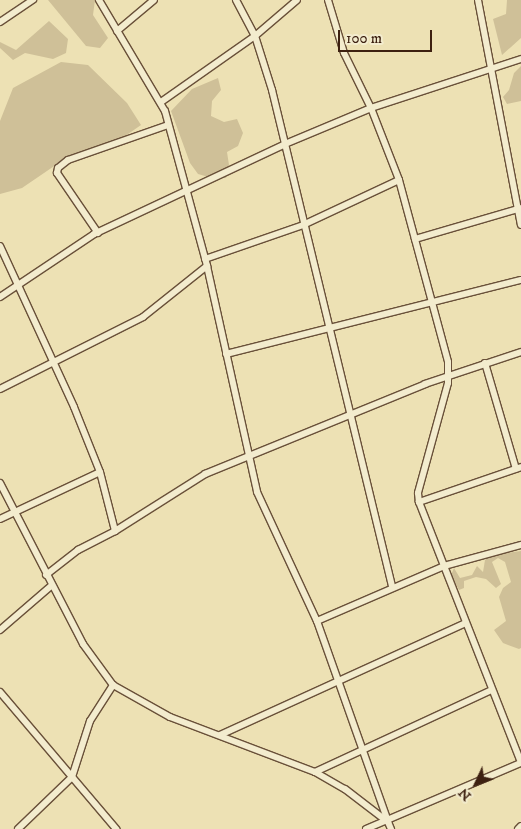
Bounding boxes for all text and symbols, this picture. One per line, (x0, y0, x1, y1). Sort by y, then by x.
scale bar (341, 20, 435, 52)
text: 100 m (346, 29, 382, 48)
north arrow (451, 759, 501, 809)
text: N (455, 784, 476, 805)

